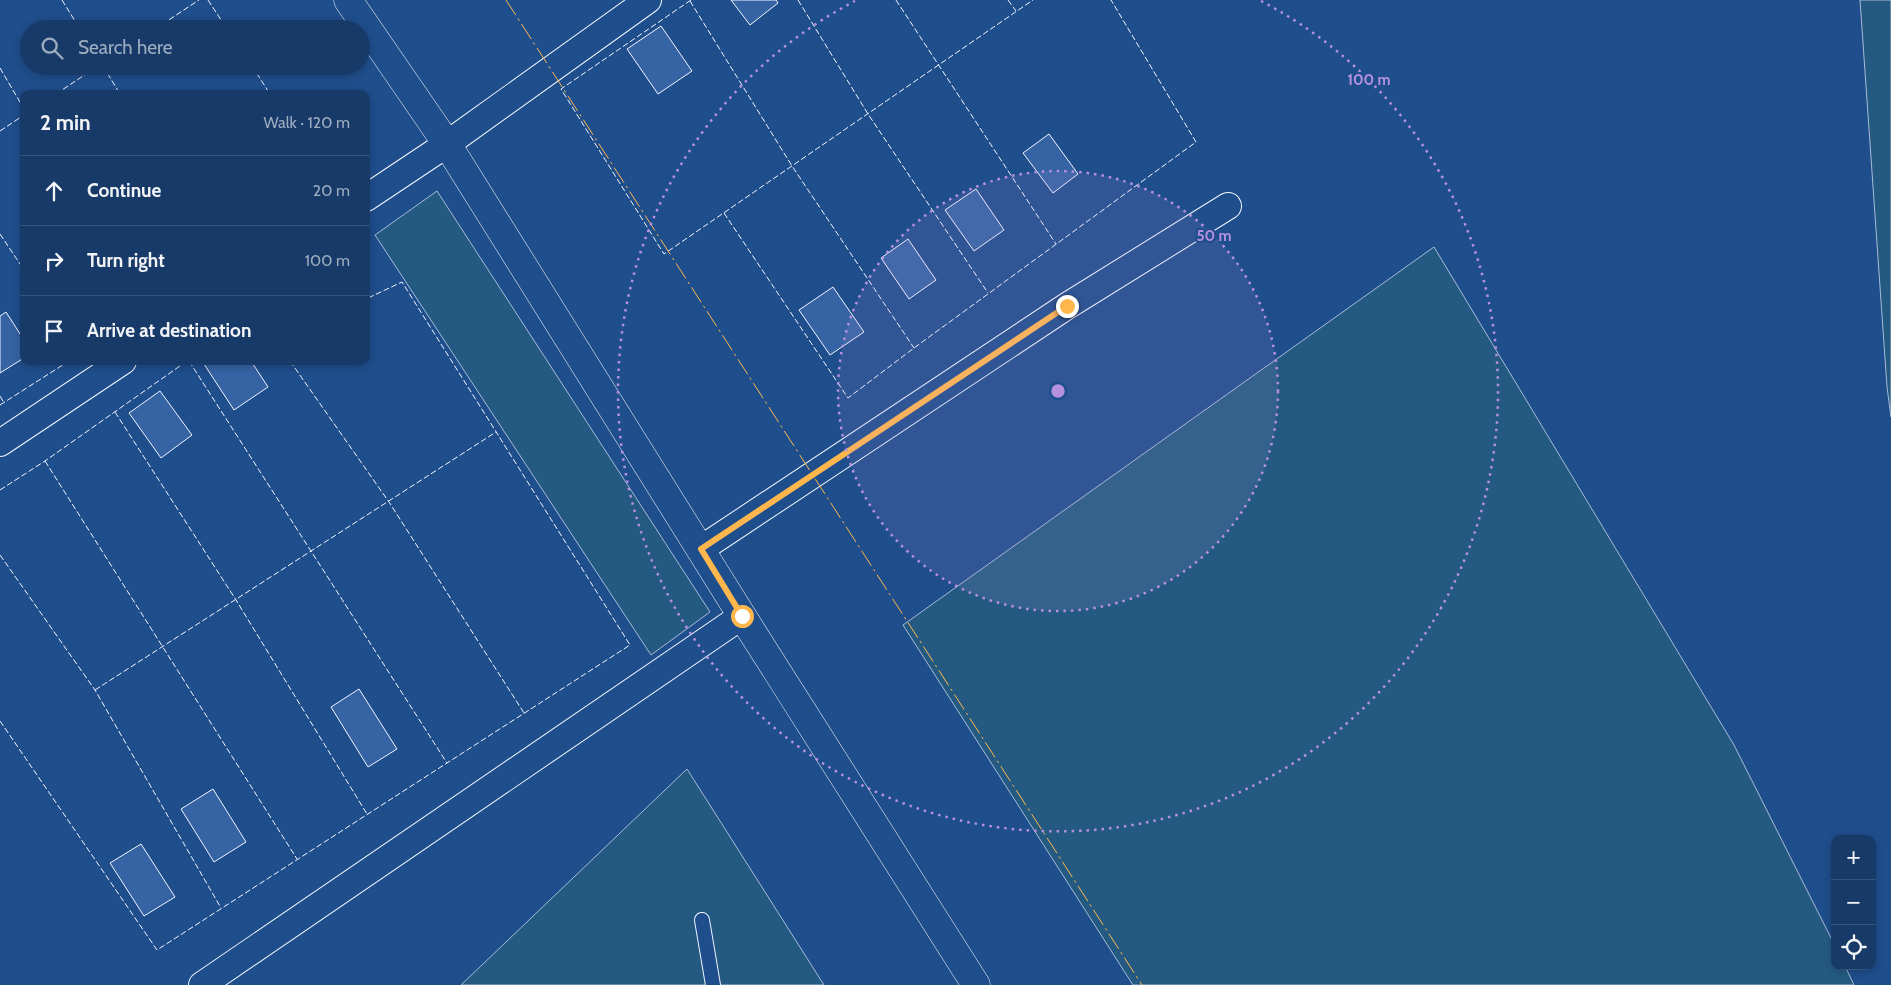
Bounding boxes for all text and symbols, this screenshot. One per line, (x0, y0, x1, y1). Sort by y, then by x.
search box (20, 20, 370, 75)
icon: search (38, 34, 66, 62)
text: Search here (78, 36, 172, 59)
text: 100 m (1347, 71, 1391, 89)
text: 2 min (40, 110, 91, 135)
text: Walk · 120 m (263, 113, 350, 132)
icon: ahead (40, 177, 68, 205)
text: Continue (87, 179, 161, 202)
text: 20 m (313, 181, 350, 200)
text: 50 m (1196, 227, 1232, 245)
icon: right (40, 247, 68, 275)
text: Turn right (87, 249, 165, 272)
text: 100 m (305, 251, 350, 270)
route end (1056, 295, 1079, 318)
icon: arrive (40, 317, 68, 345)
text: Arrive at destination (87, 319, 251, 342)
centre of rings (1049, 382, 1067, 400)
route start (731, 605, 754, 628)
map controls (1831, 835, 1876, 970)
button: + (1831, 835, 1876, 880)
button: − (1831, 880, 1876, 925)
button: locate (1831, 925, 1876, 970)

